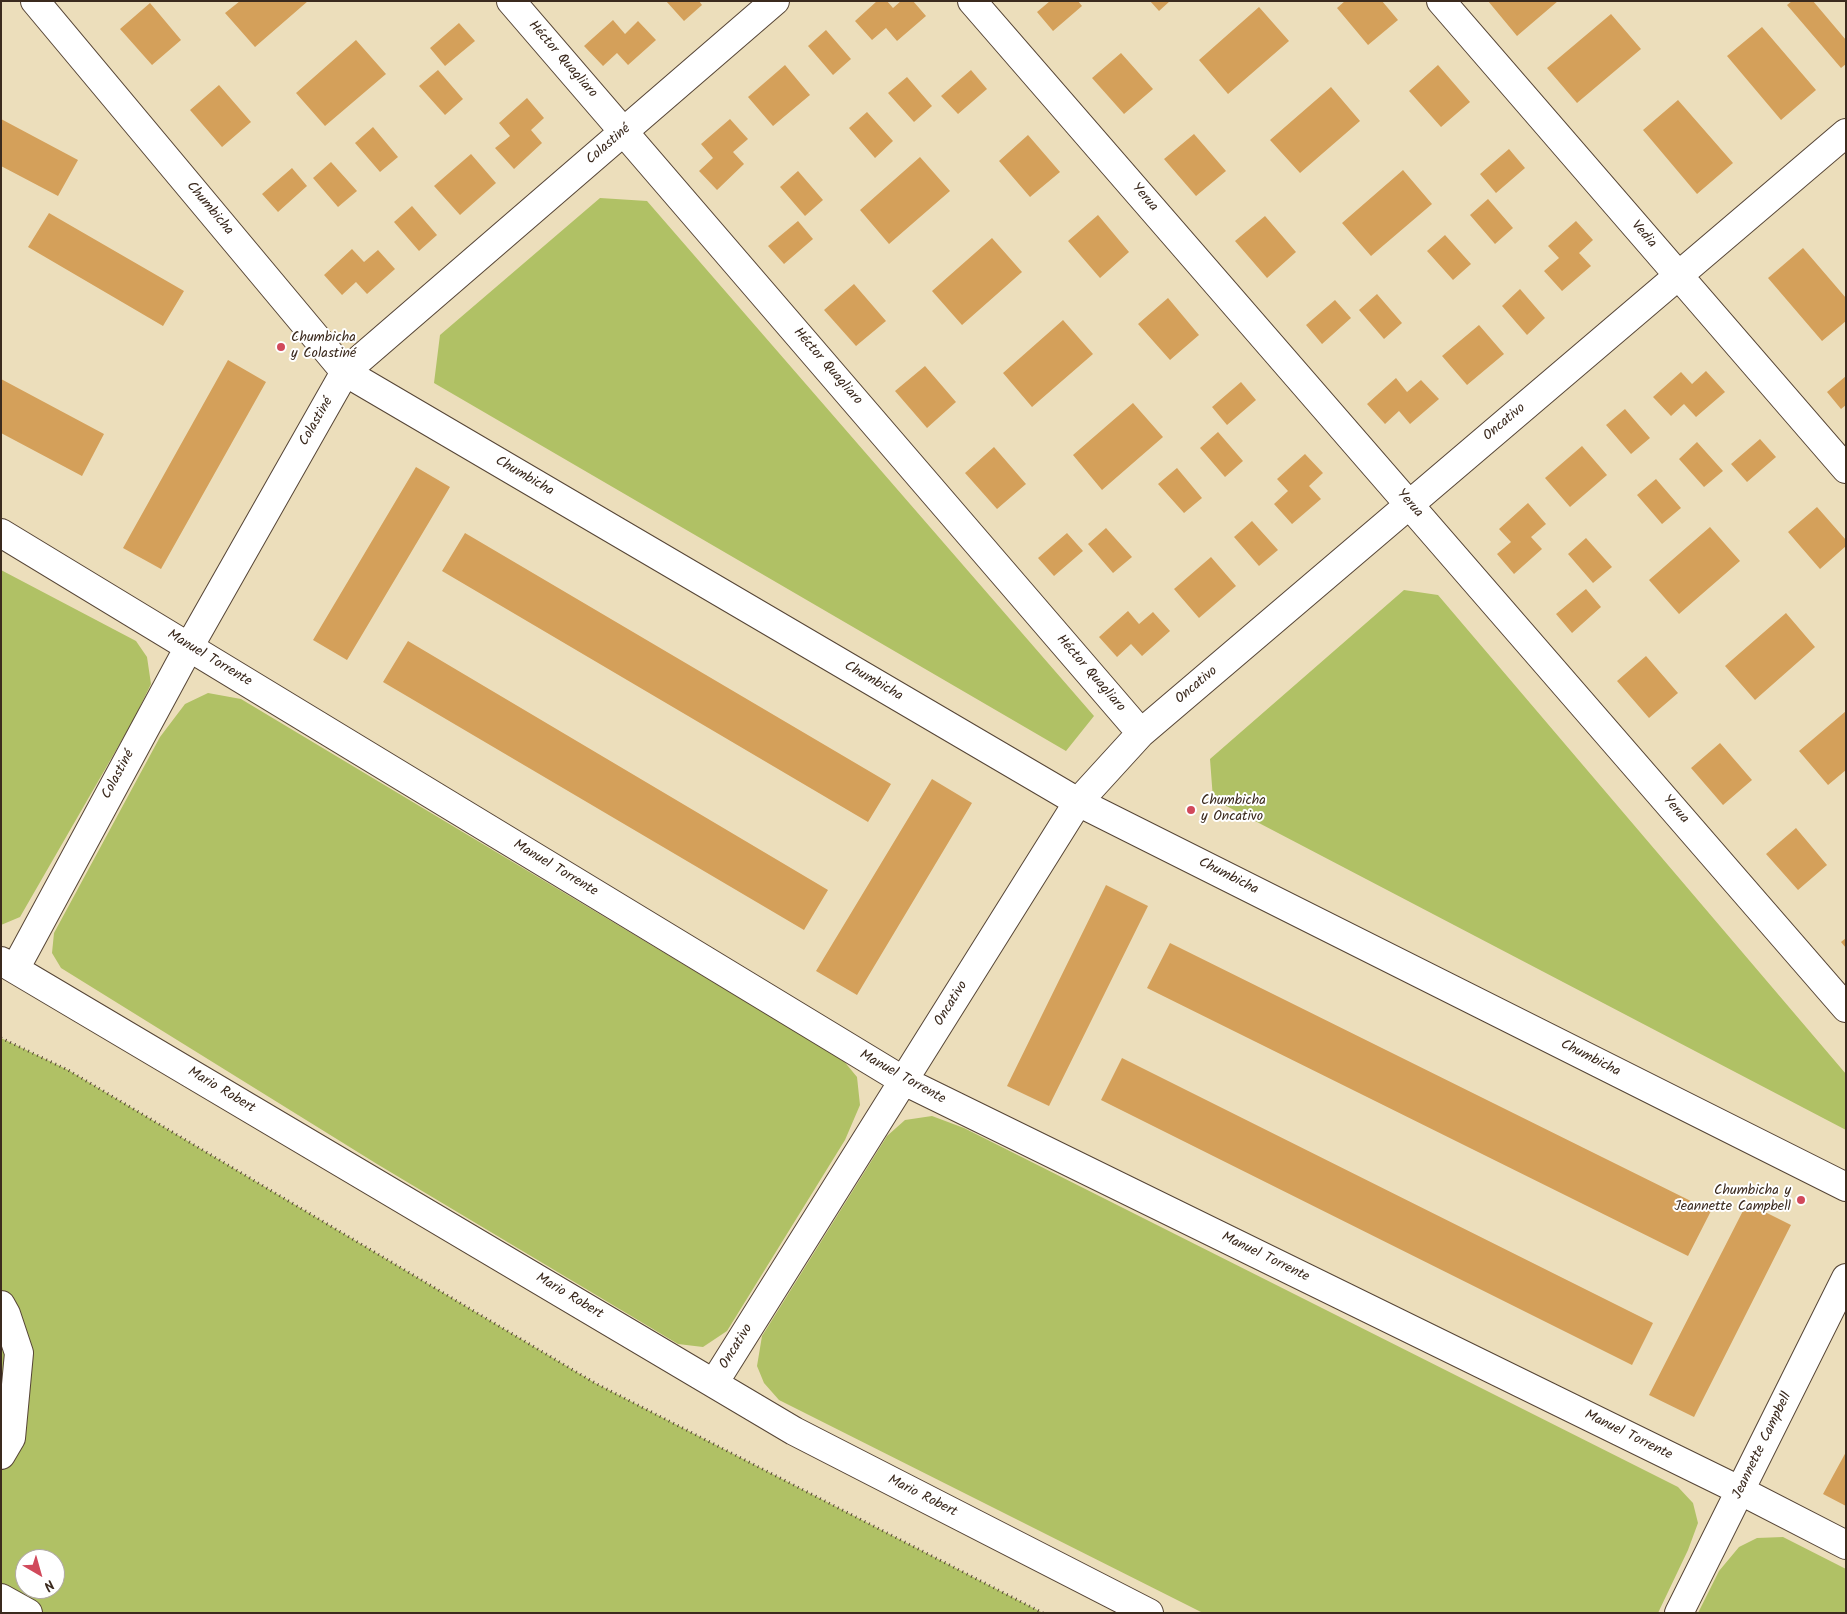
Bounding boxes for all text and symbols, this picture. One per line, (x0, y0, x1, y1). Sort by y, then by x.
street label: Héctor Quagliaro (524, 18, 600, 102)
street label: Colastiné (583, 121, 635, 169)
street label: Chumbicha (182, 179, 236, 239)
street label: Yerua (1127, 180, 1161, 216)
street label: Vedia (1627, 218, 1659, 252)
street label: Héctor Quagliaro (789, 325, 865, 409)
place label: Chumbicha y Colastiné (291, 331, 356, 364)
marker: Chumbicha y Colastiné (275, 341, 287, 353)
street label: Colastiné (296, 395, 338, 449)
street label: Oncativo (1481, 401, 1529, 445)
street label: Chumbicha (492, 454, 556, 500)
street label: Yerua (1392, 486, 1426, 522)
street label: Manuel Torrente (164, 627, 254, 691)
street label: Héctor Quagliaro (1052, 632, 1128, 716)
street label: Chumbicha (841, 659, 905, 705)
street label: Oncativo (1173, 664, 1221, 708)
street label: Colastiné (99, 748, 139, 802)
street label: Yerua (1658, 792, 1692, 828)
place label: Chumbicha y Oncativo (1201, 794, 1266, 826)
marker: Chumbicha y Oncativo (1185, 804, 1197, 816)
street label: Manuel Torrente (510, 837, 600, 901)
street label: Chumbicha (1195, 855, 1261, 899)
street label: Oncativo (932, 978, 972, 1030)
street label: Chumbicha (1557, 1037, 1623, 1081)
street label: Manuel Torrente (856, 1047, 948, 1109)
street label: Mario Robert (184, 1064, 258, 1118)
place label: Chumbicha y Jeannette Campbell (1674, 1184, 1791, 1216)
marker: Chumbicha y Jeannette Campbell (1795, 1194, 1807, 1206)
street label: Manuel Torrente (1218, 1229, 1312, 1287)
street label: Mario Robert (532, 1270, 606, 1324)
street label: Oncativo (717, 1321, 757, 1373)
street label: Jeannette Campbell (1730, 1390, 1796, 1502)
street label: Manuel Torrente (1581, 1407, 1675, 1465)
street label: Mario Robert (884, 1472, 960, 1522)
north arrow (15, 1549, 65, 1599)
text: N (38, 1574, 59, 1596)

